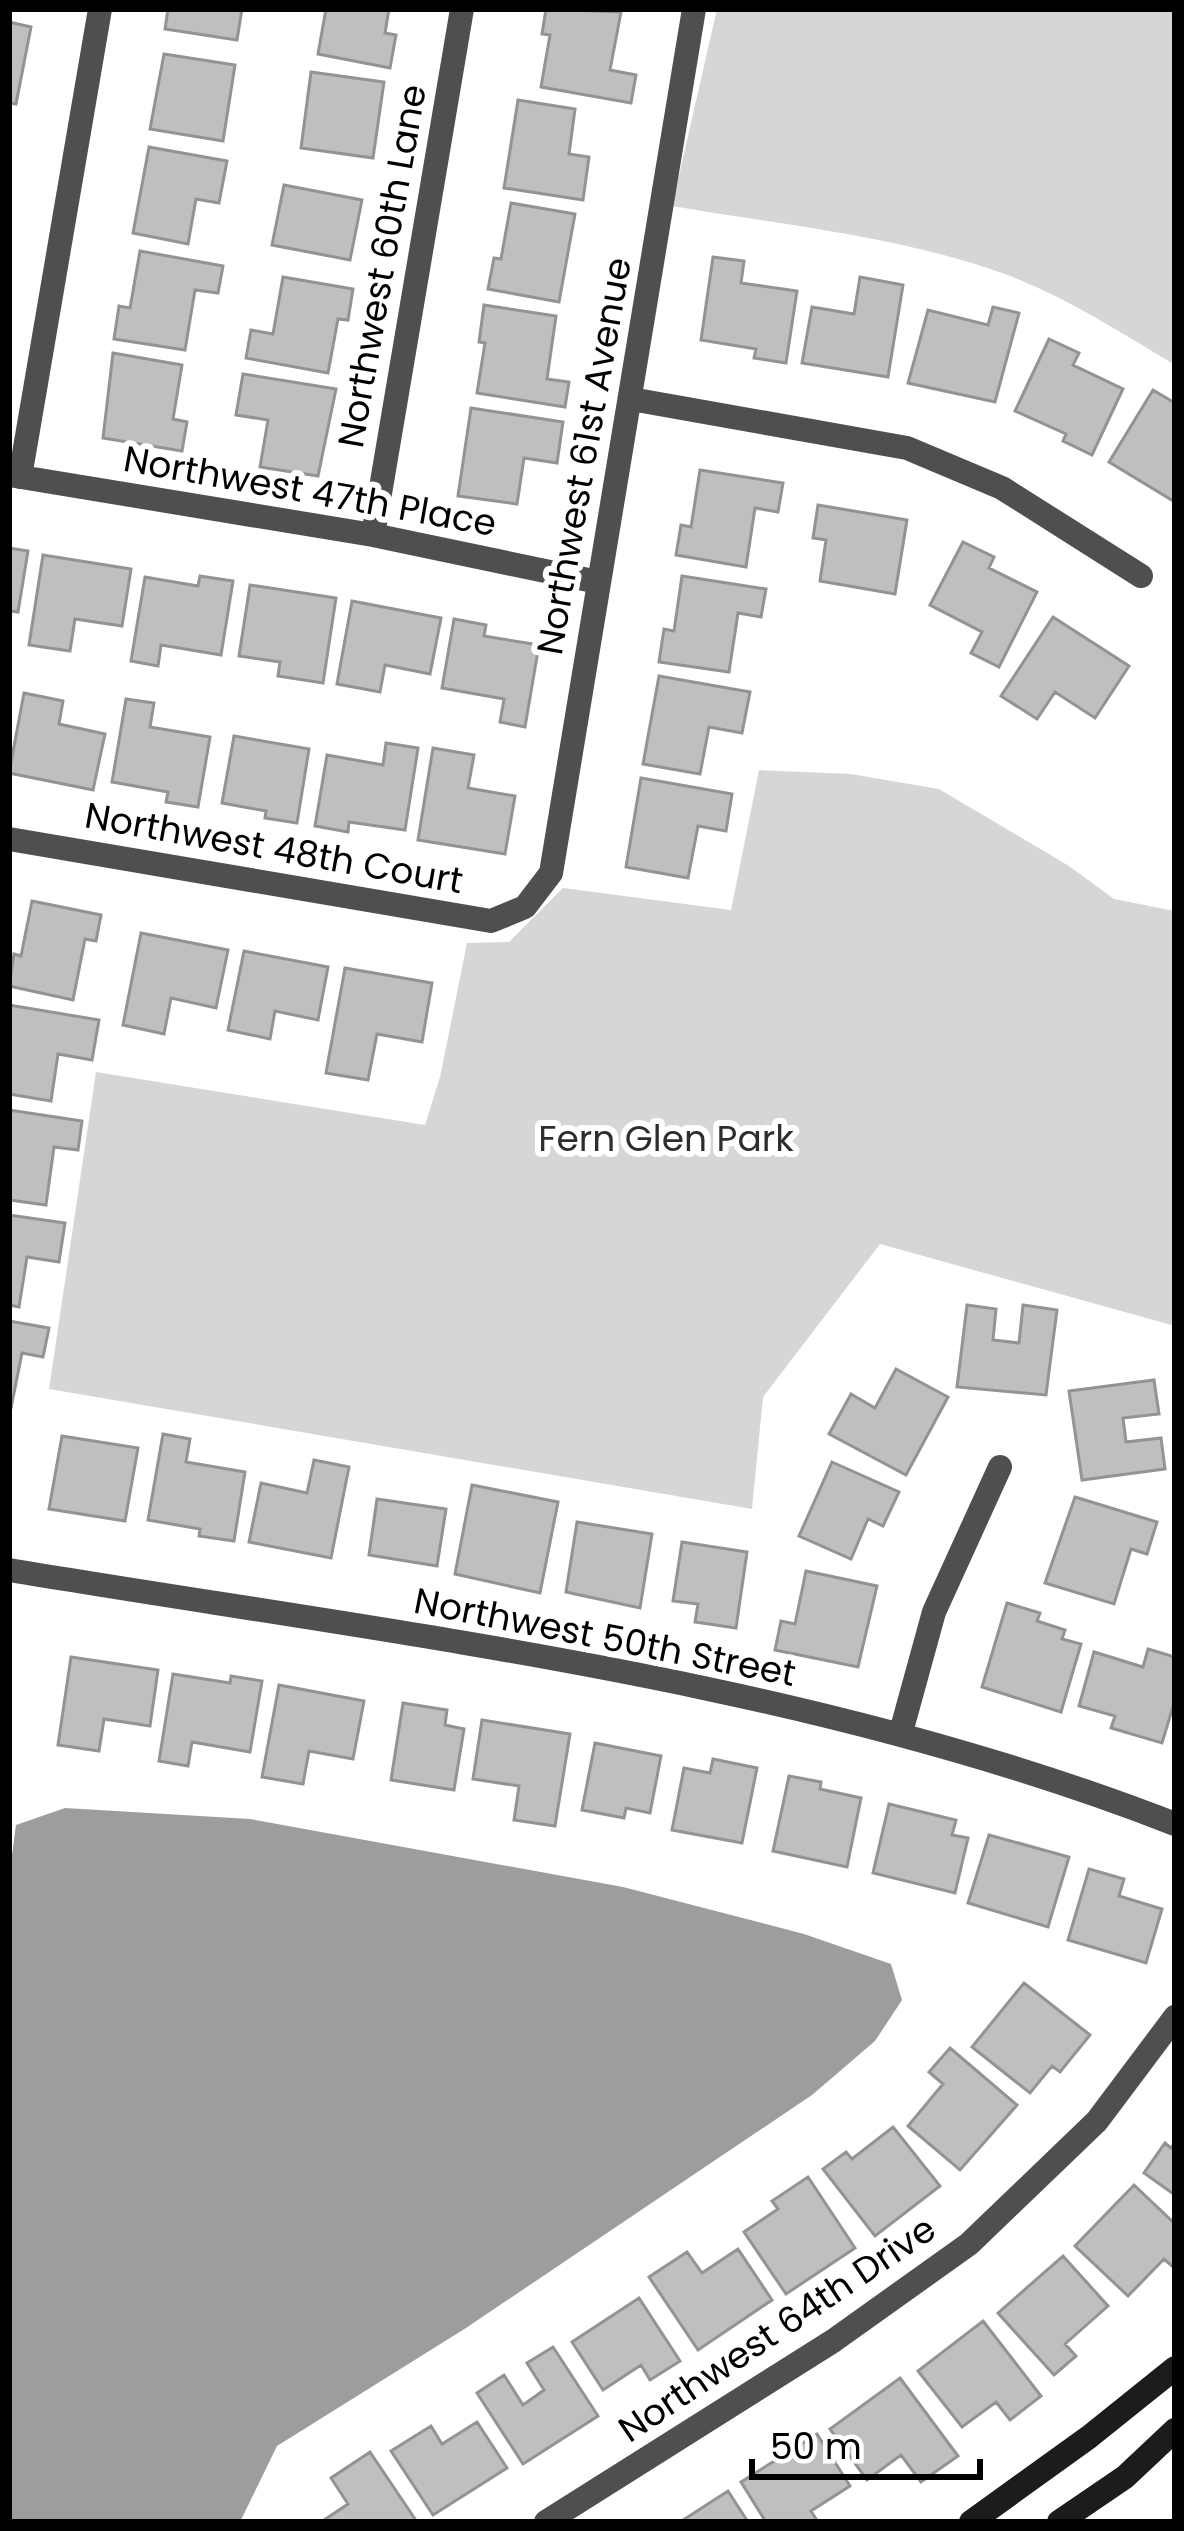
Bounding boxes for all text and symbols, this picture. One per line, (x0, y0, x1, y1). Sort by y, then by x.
street label: Northwest 60th Lane (325, 80, 439, 452)
street label: Northwest 61st Avenue (524, 253, 644, 659)
street label: Northwest 47th Place (120, 433, 500, 549)
street label: Northwest 48th Court (81, 790, 467, 906)
park label: Fern Glen Park (538, 1113, 794, 1164)
street label: Northwest 50th Street (410, 1575, 800, 1699)
street label: Northwest 64th Drive (608, 2204, 946, 2454)
scale bar (752, 2405, 980, 2479)
text: 50 m (770, 2421, 862, 2472)

